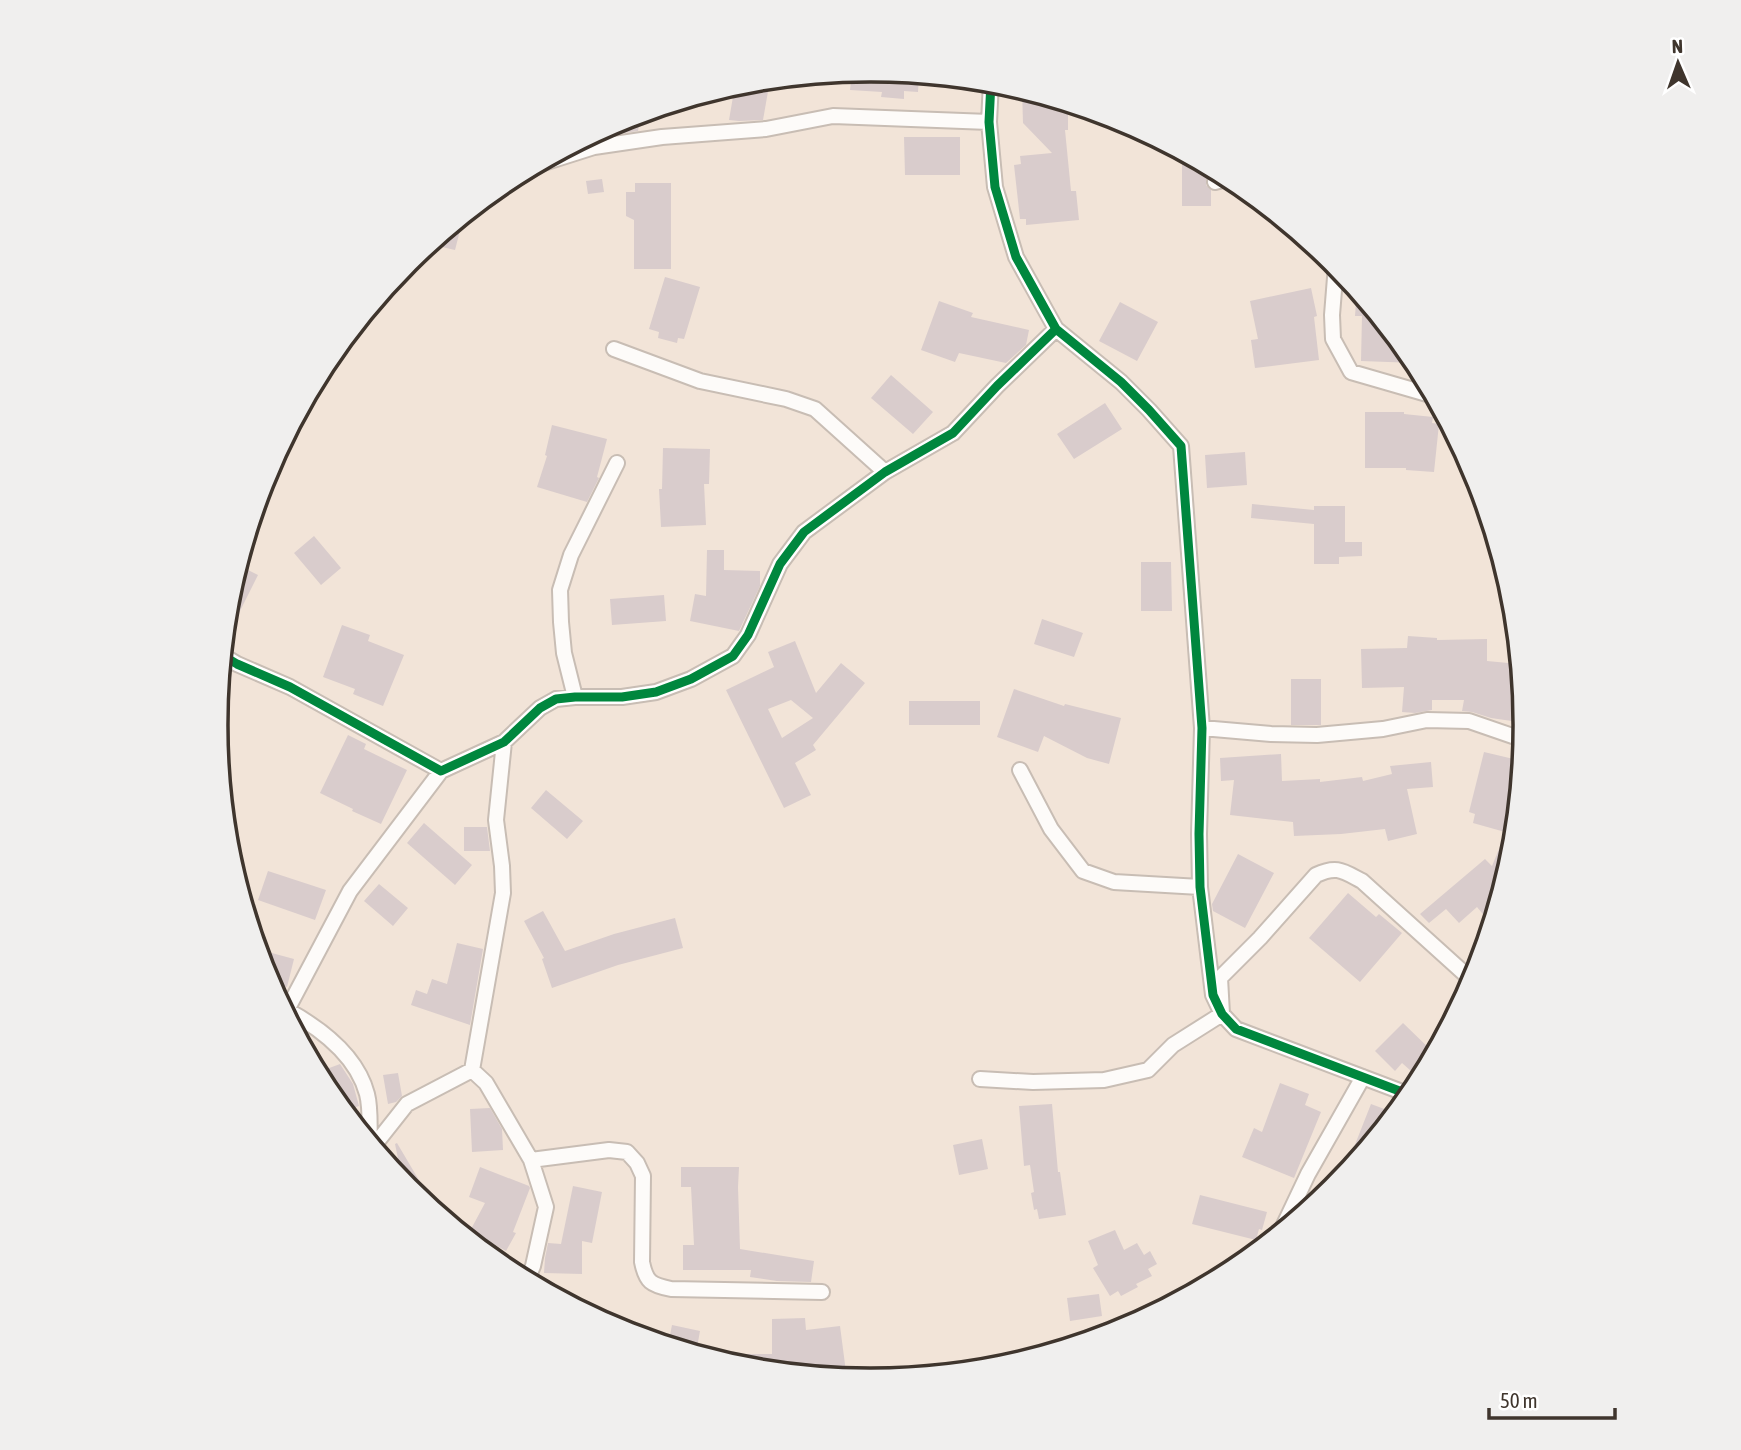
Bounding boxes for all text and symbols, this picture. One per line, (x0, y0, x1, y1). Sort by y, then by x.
north arrow (1643, 28, 1713, 98)
text: N (1671, 35, 1683, 57)
scale bar (1489, 1376, 1615, 1420)
text: 50 m (1500, 1388, 1538, 1412)

